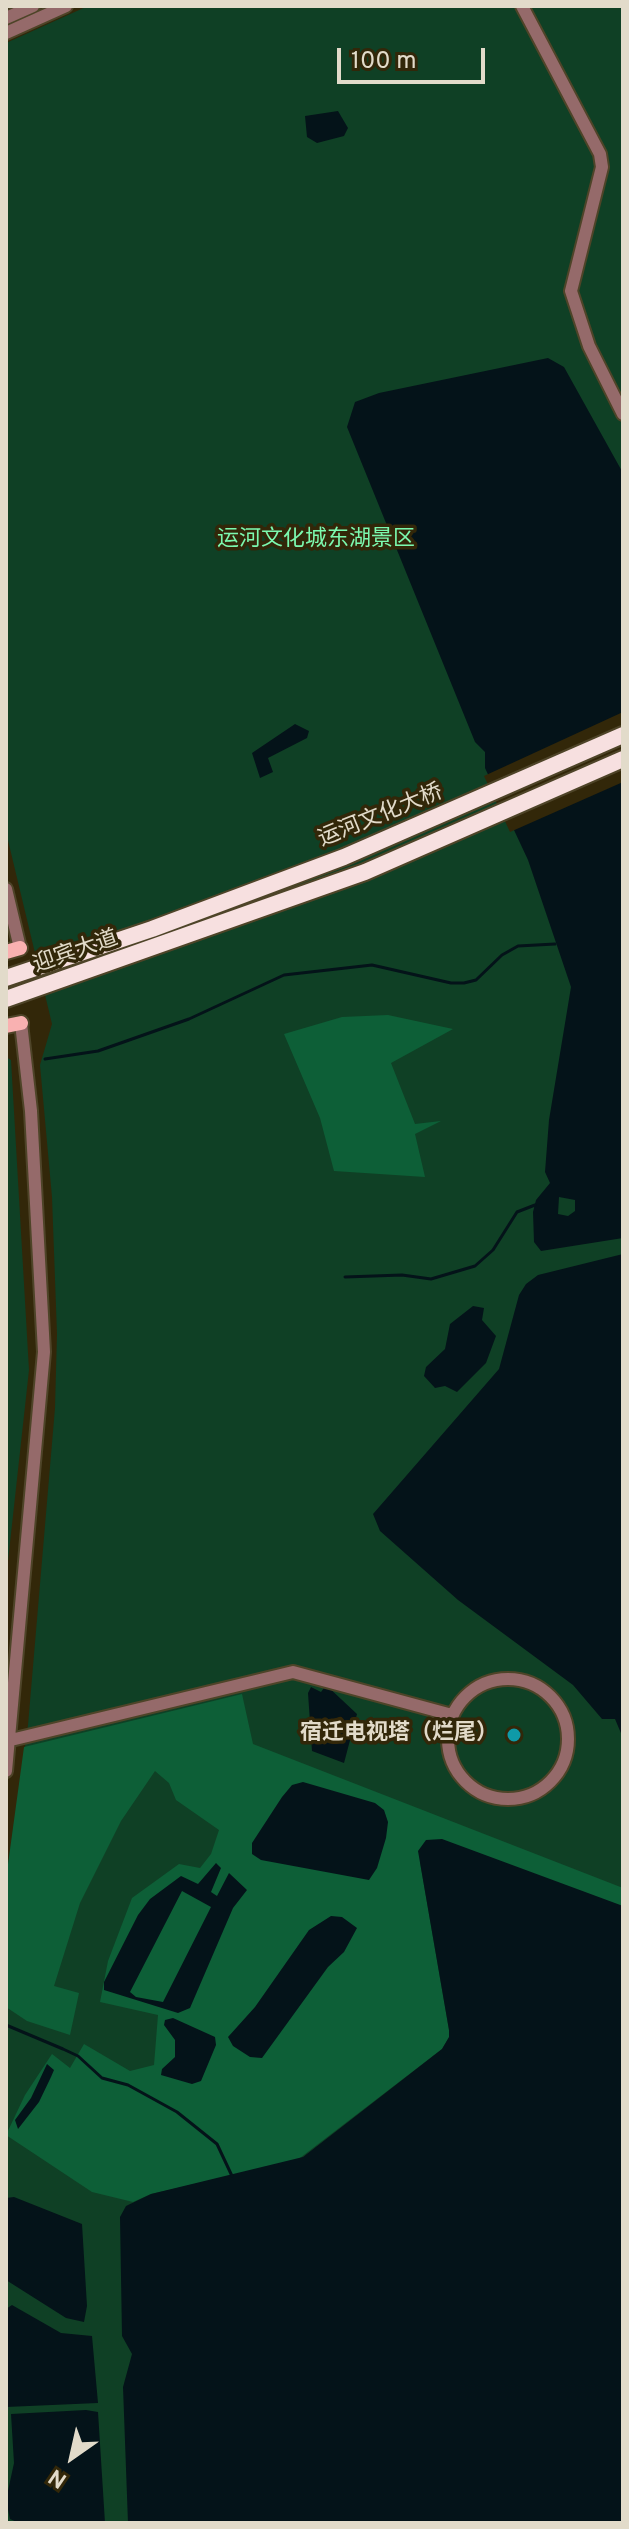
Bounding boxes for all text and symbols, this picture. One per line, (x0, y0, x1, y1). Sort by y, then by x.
scale bar (341, 32, 489, 82)
text: 100 m (351, 47, 417, 77)
park label: 运河文化城东湖景区 (217, 528, 415, 554)
street label: 运河文化大桥 (315, 780, 447, 854)
street label: 迎宾大道 (30, 926, 122, 980)
place label: 宿迁电视塔（烂尾） (300, 1722, 498, 1748)
marker: 宿迁电视塔（烂尾） (505, 1726, 523, 1744)
north arrow (32, 2417, 112, 2497)
text: N (44, 2462, 72, 2493)

